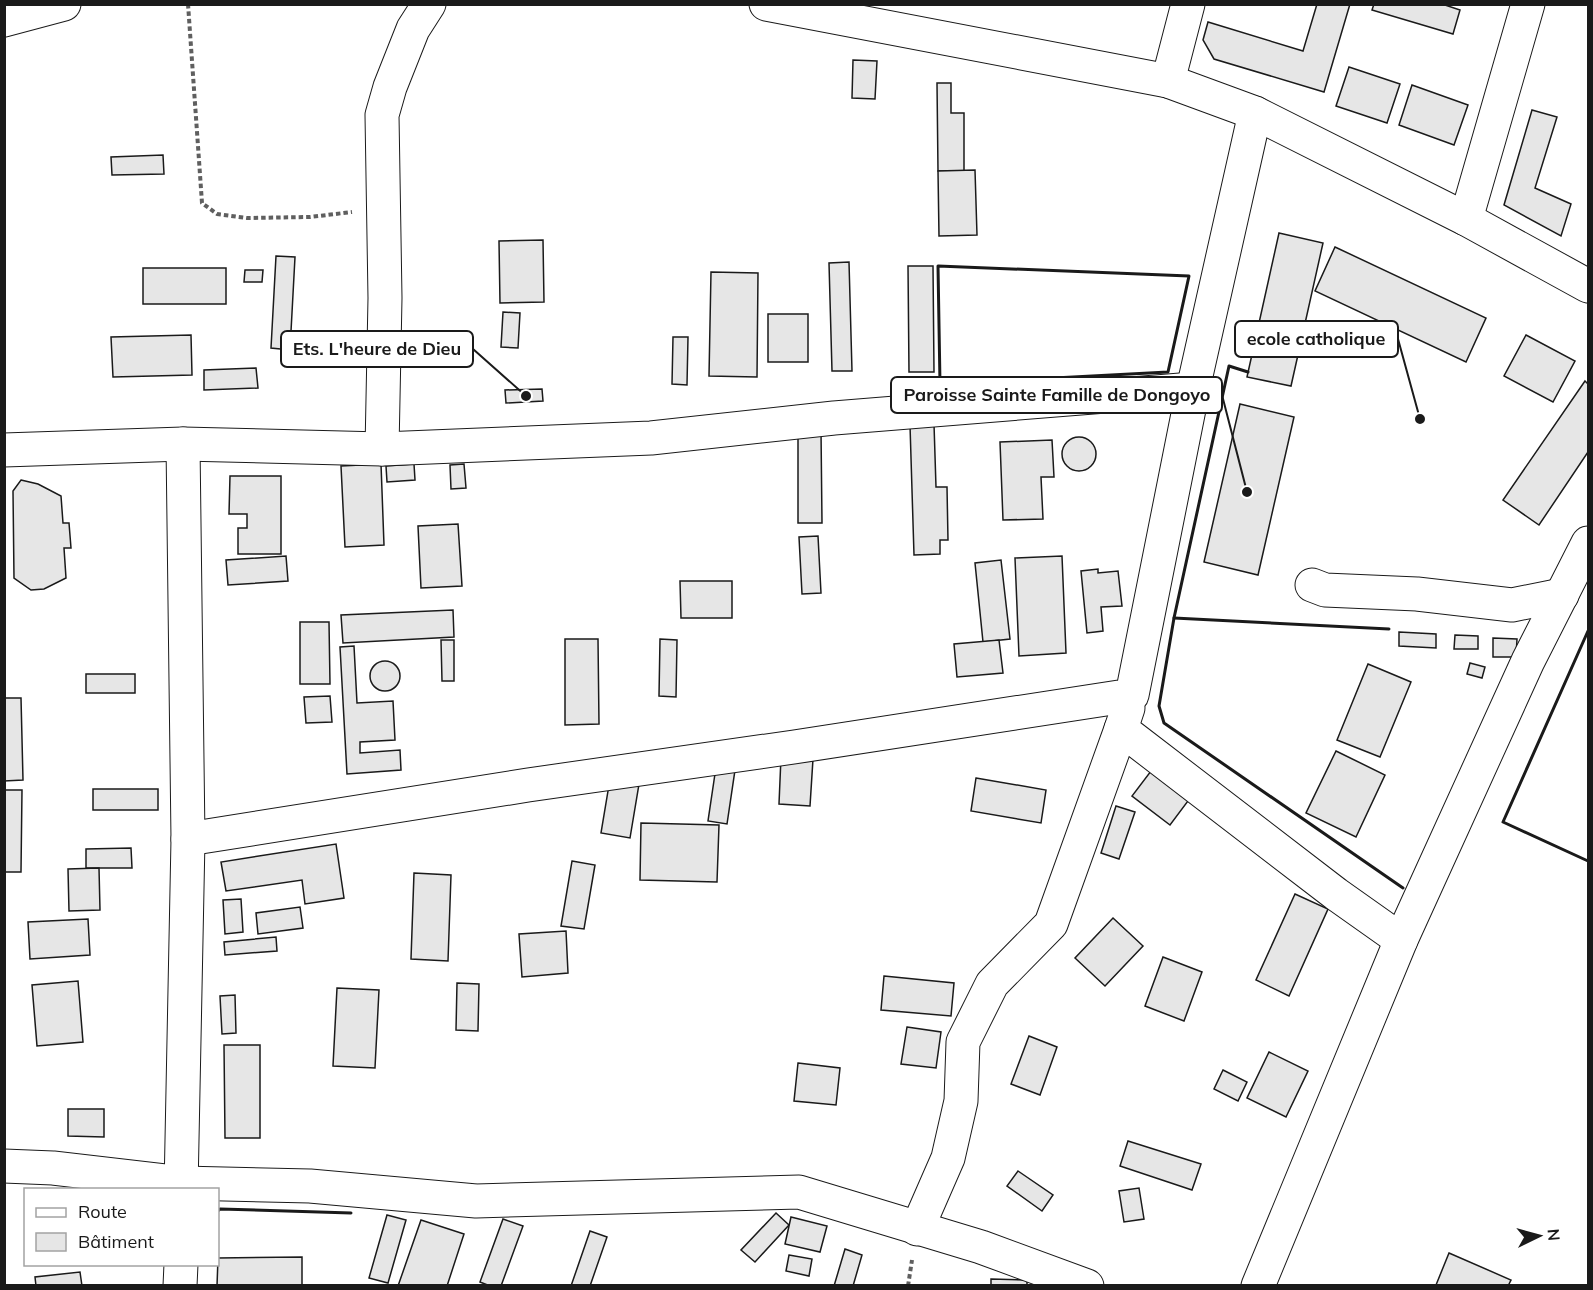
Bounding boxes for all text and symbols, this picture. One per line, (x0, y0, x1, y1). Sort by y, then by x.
callout: ecole catholique (1235, 321, 1398, 357)
text: ecole catholique (1247, 327, 1385, 350)
callout: Ets. L'heure de Dieu (281, 331, 473, 367)
text: Ets. L'heure de Dieu (293, 337, 461, 360)
callout: Paroisse Sainte Famille de Dongoyo (891, 377, 1222, 413)
text: Paroisse Sainte Famille de Dongoyo (904, 383, 1210, 406)
legend (24, 1188, 219, 1266)
text: Route (78, 1200, 127, 1223)
north arrow (1509, 1206, 1569, 1266)
text: N (1543, 1228, 1564, 1242)
text: Bâtiment (78, 1230, 154, 1253)

